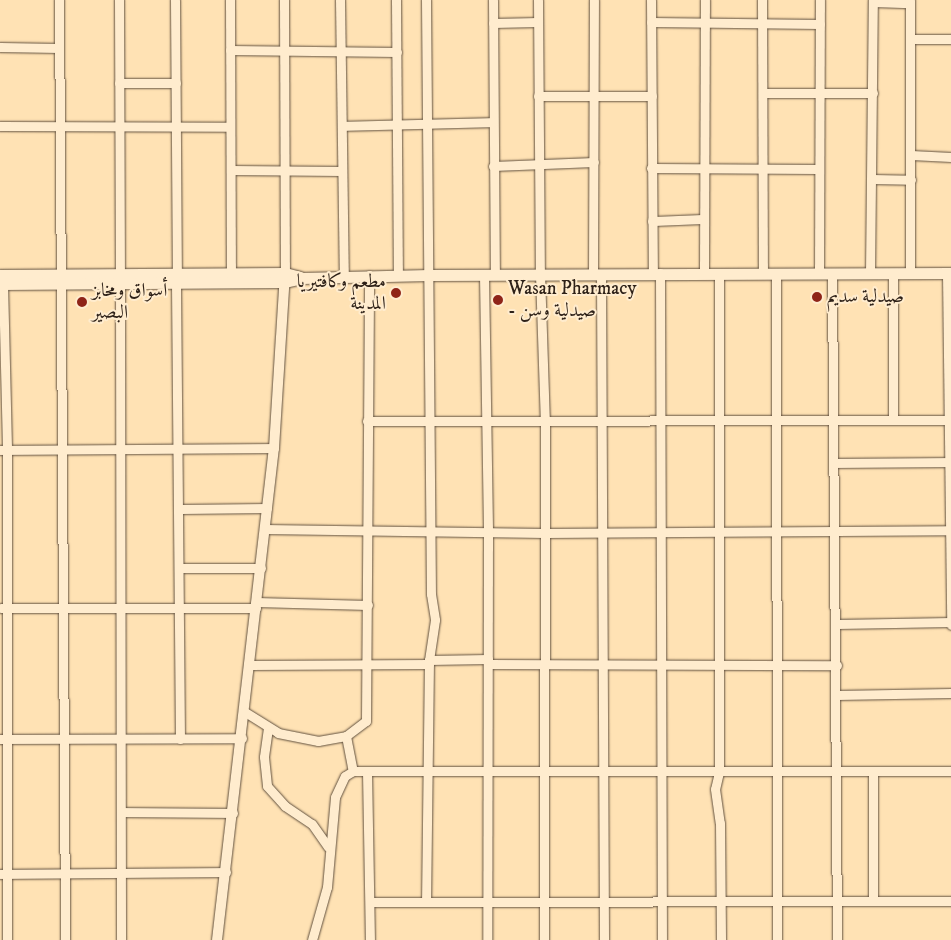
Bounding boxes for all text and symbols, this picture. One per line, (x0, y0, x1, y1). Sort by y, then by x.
place label: مطعم وكافتيريا المدينة (297, 271, 386, 315)
place label: Wasan Pharmacy - صيدلية وسن (508, 278, 636, 322)
place label: أسواق ومخابز البصير (92, 280, 168, 324)
place label: صيدلية سديم (827, 286, 904, 308)
marker: مطعم وكافتيريا المدينة (390, 287, 402, 299)
marker: صيدلية سديم (811, 291, 823, 303)
marker: Wasan Pharmacy - صيدلية وسن (492, 294, 504, 306)
marker: أسواق ومخابز البصير (76, 296, 88, 308)

